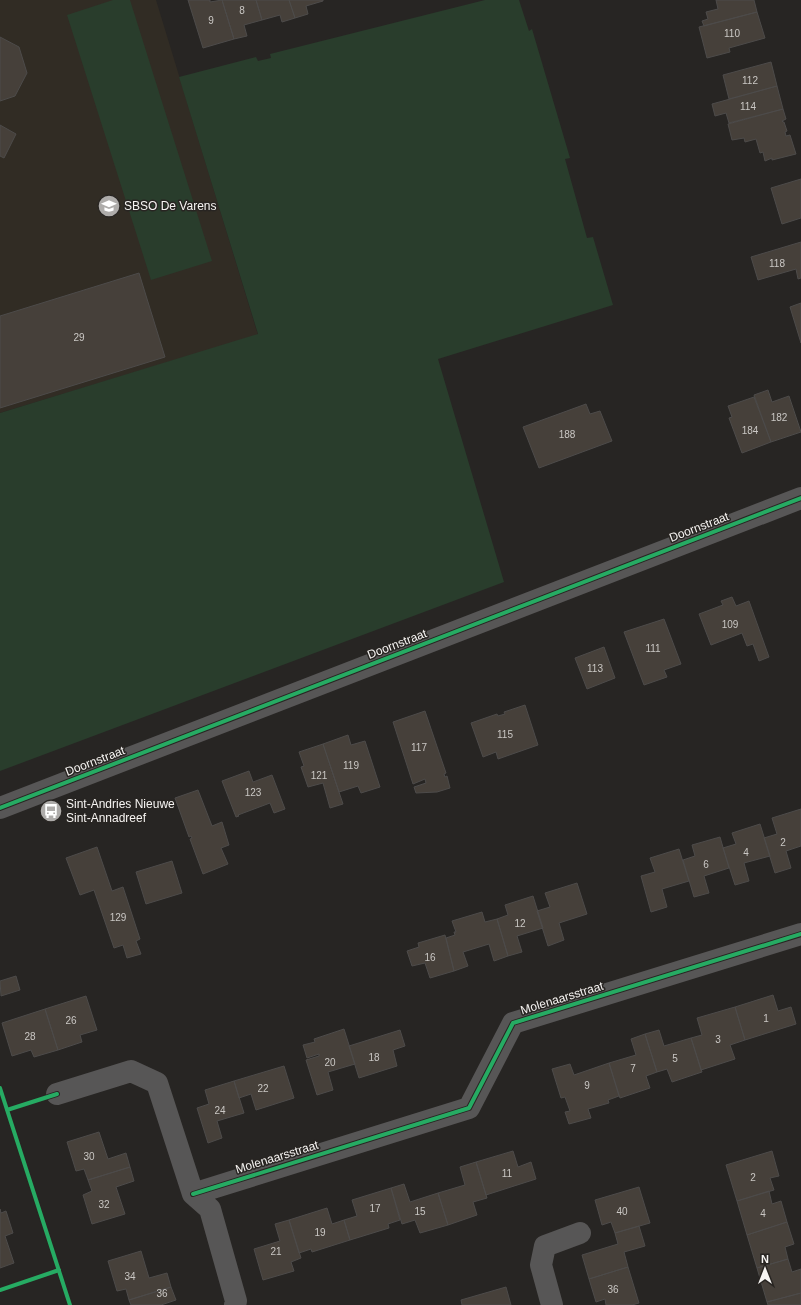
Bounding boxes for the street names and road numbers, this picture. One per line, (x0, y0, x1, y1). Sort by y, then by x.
street label: Doornstraat (667, 509, 731, 545)
street label: Doornstraat (365, 626, 429, 662)
street label: Doornstraat (63, 743, 127, 779)
street label: Molenaarsstraat (519, 979, 606, 1017)
street label: Molenaarsstraat (234, 1138, 321, 1176)

